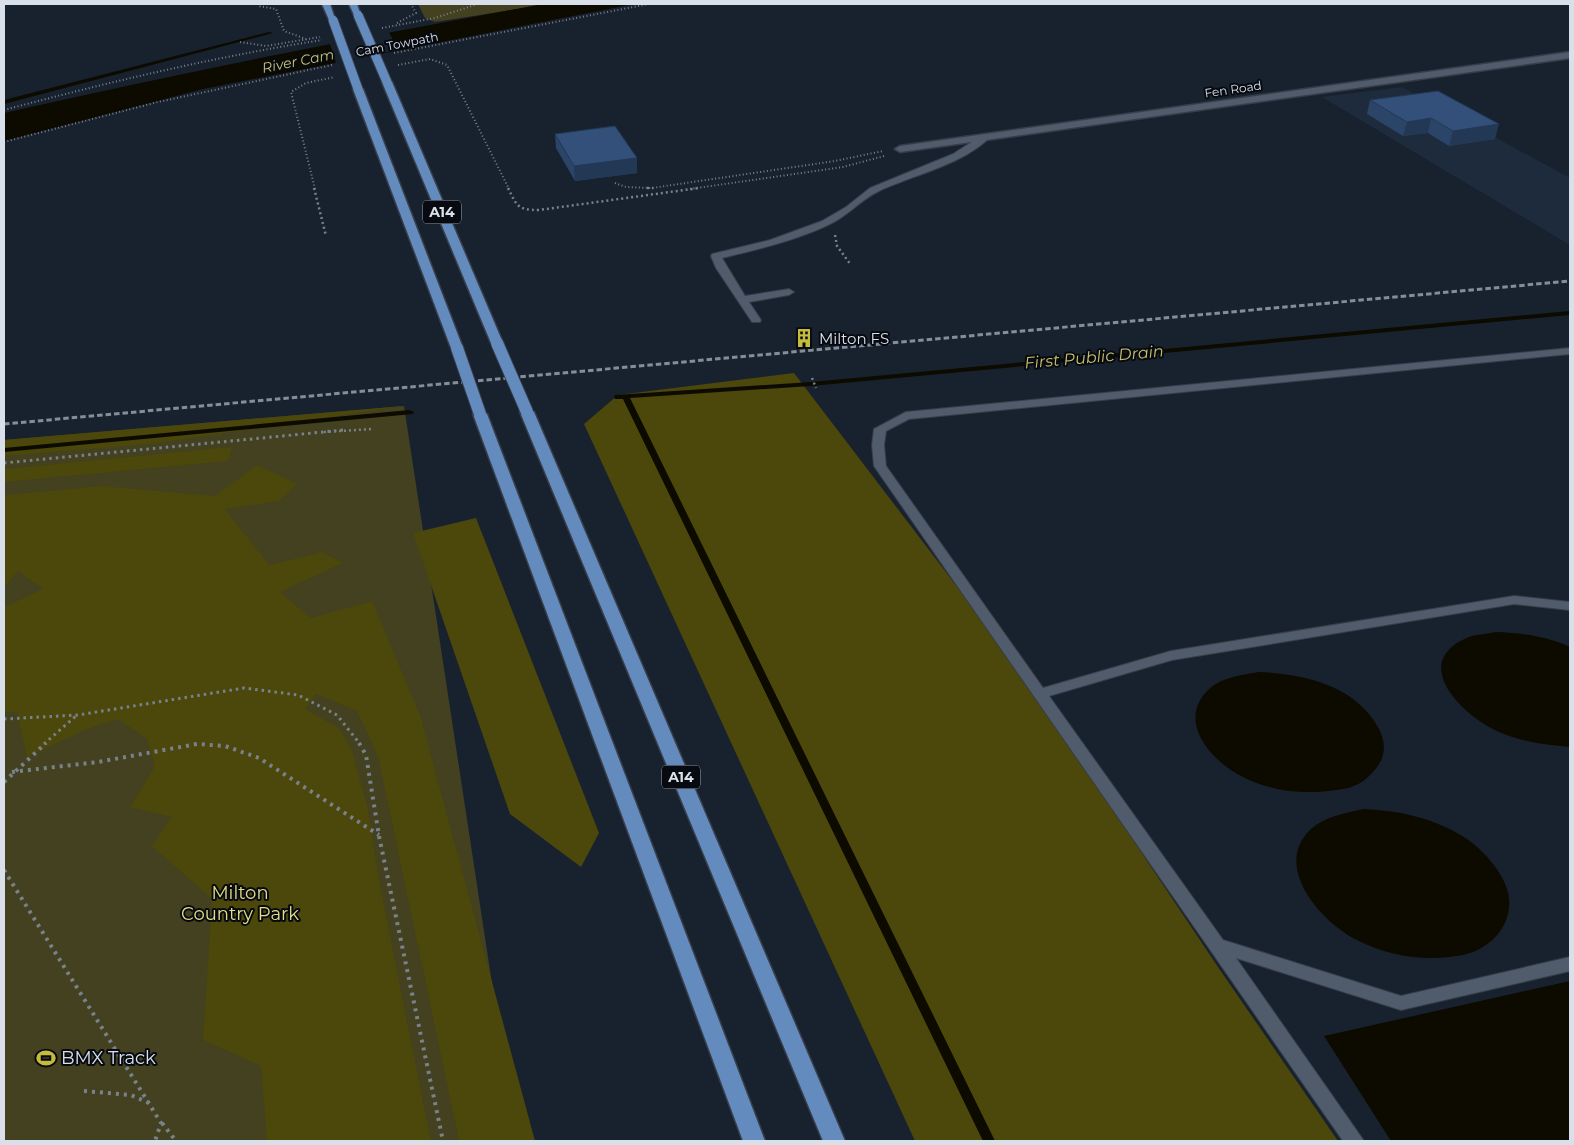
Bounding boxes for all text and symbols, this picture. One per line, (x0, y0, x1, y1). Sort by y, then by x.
street label: Cam Towpath (355, 29, 439, 59)
water label: River Cam (260, 45, 336, 77)
street label: Fen Road (1204, 78, 1262, 100)
road number: A14 (423, 200, 461, 223)
building icon: Milton FS (793, 327, 815, 349)
place label: Milton FS (819, 329, 889, 348)
water label: First Public Drain (1024, 341, 1164, 373)
road number: A14 (662, 766, 700, 789)
park label: Milton Country Park (181, 882, 299, 925)
sports icon: BMX Track (35, 1047, 57, 1069)
place label: BMX Track (61, 1047, 156, 1069)

